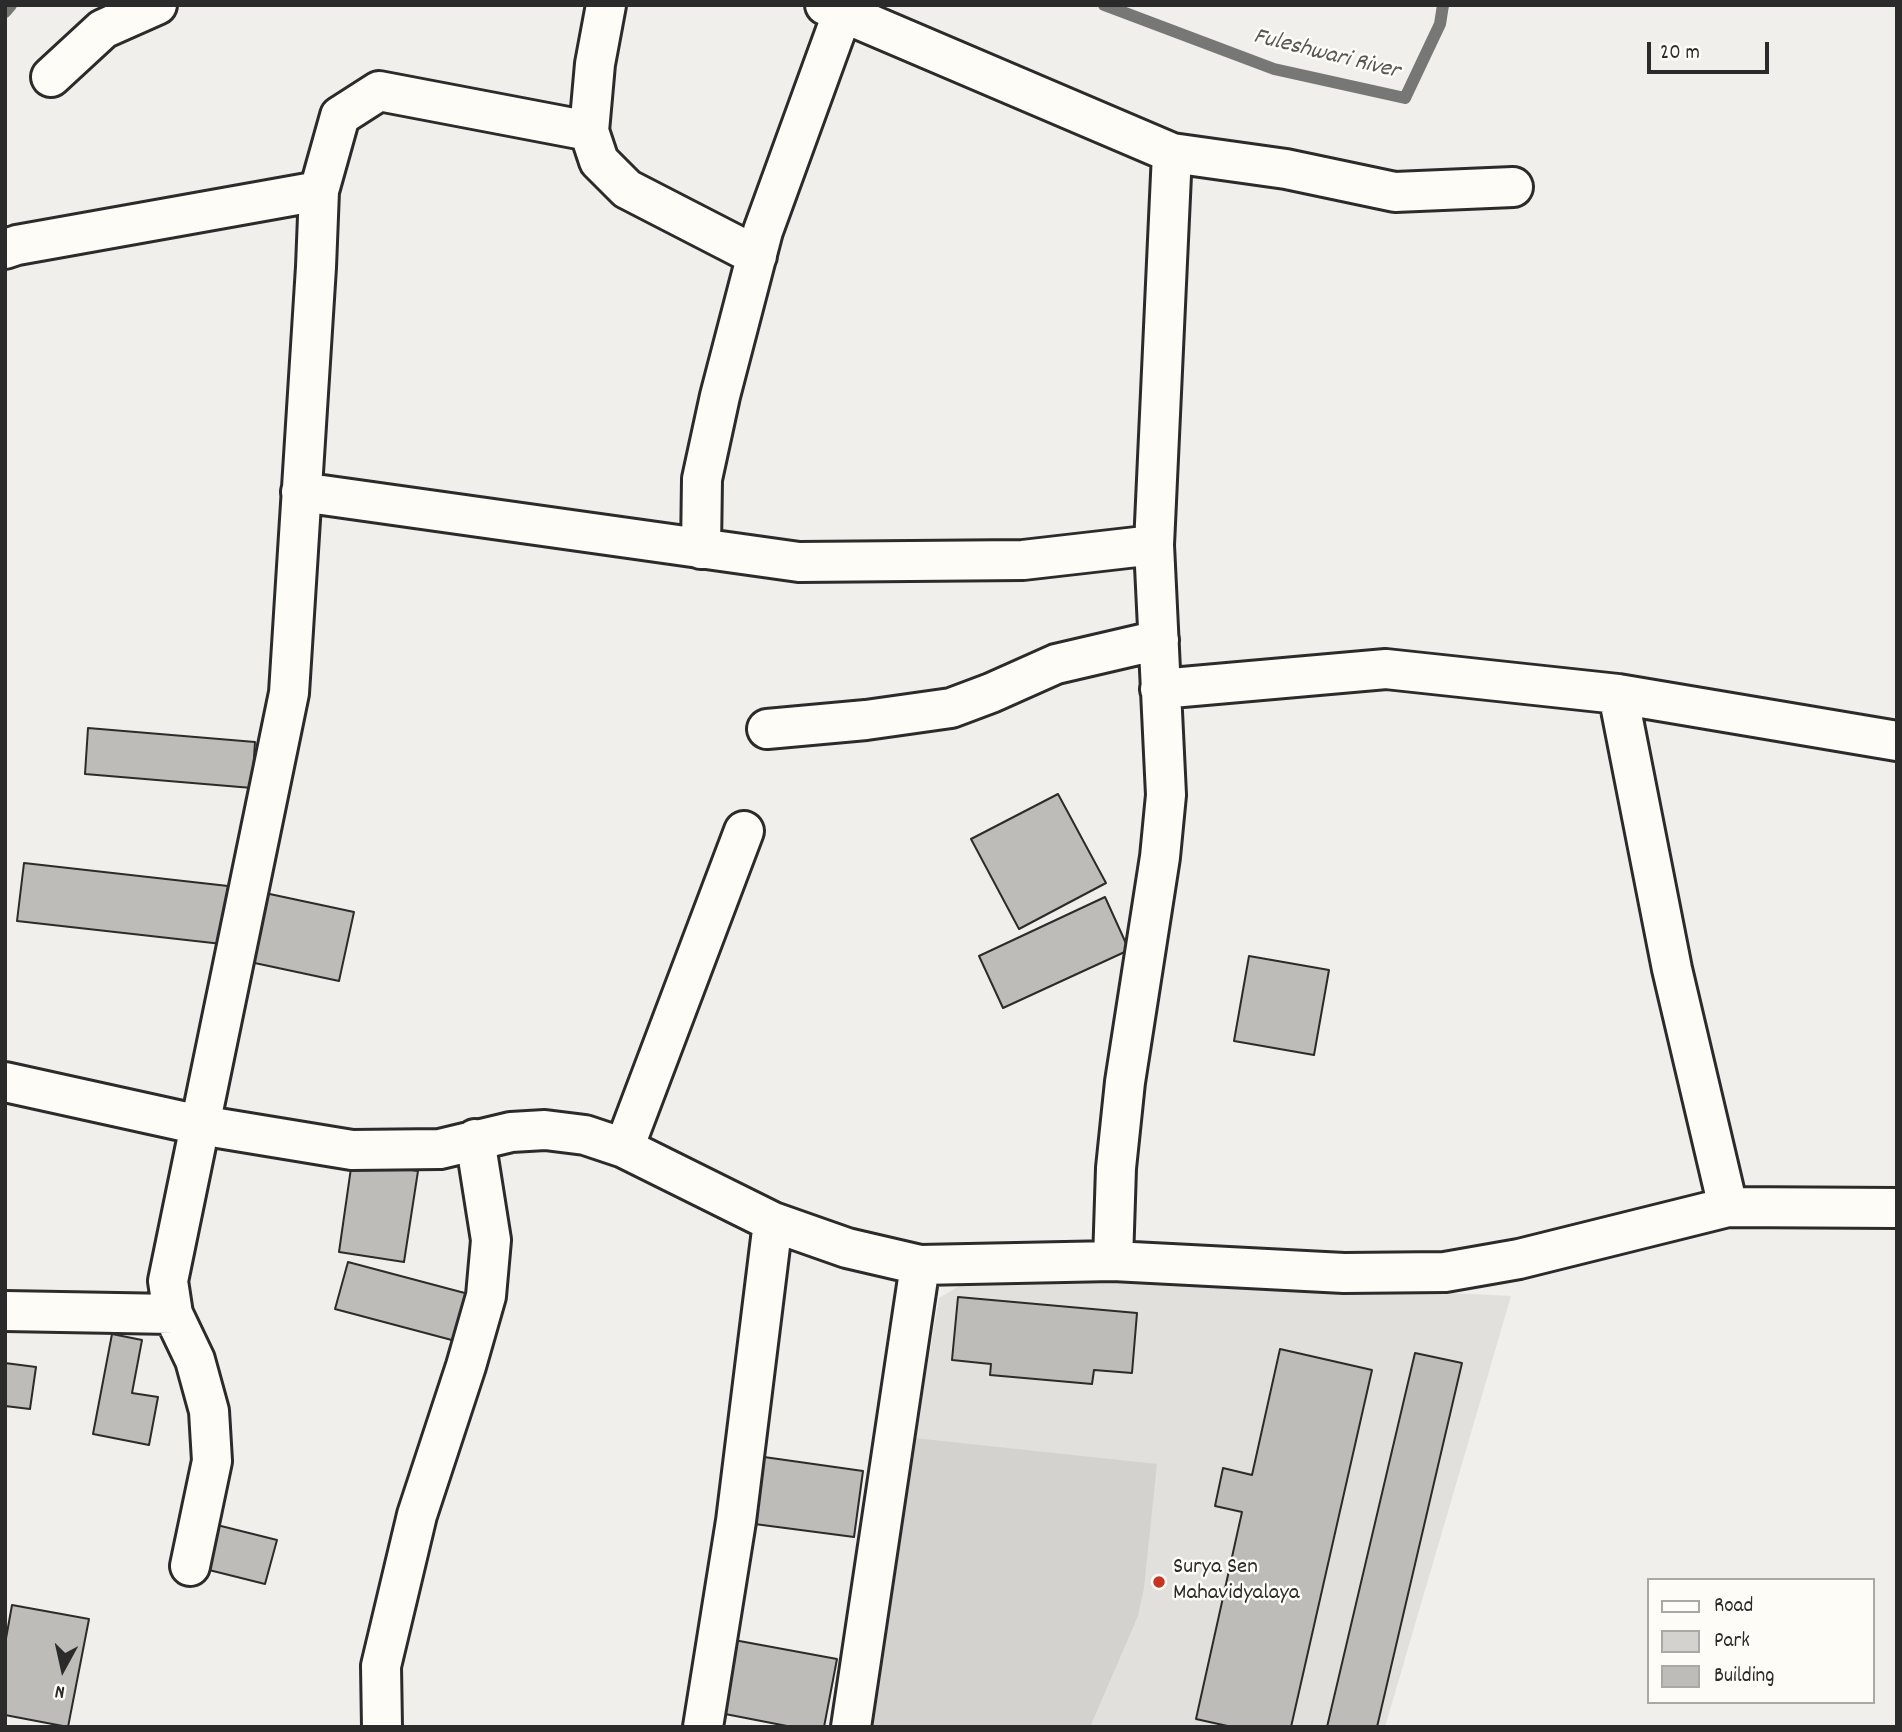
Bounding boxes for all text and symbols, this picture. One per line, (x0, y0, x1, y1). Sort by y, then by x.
water label: Fuleshwari River (1250, 24, 1402, 88)
scale bar (1650, 28, 1772, 72)
text: 20 m (1660, 39, 1700, 69)
place label: Surya Sen Mahavidyalaya (1173, 1555, 1300, 1609)
marker: Surya Sen Mahavidyalaya (1151, 1574, 1167, 1590)
legend (1646, 1578, 1874, 1704)
text: Road (1714, 1592, 1753, 1622)
text: Park (1714, 1627, 1750, 1657)
north arrow (28, 1634, 98, 1704)
text: Building (1714, 1662, 1774, 1692)
text: N (53, 1676, 67, 1704)

